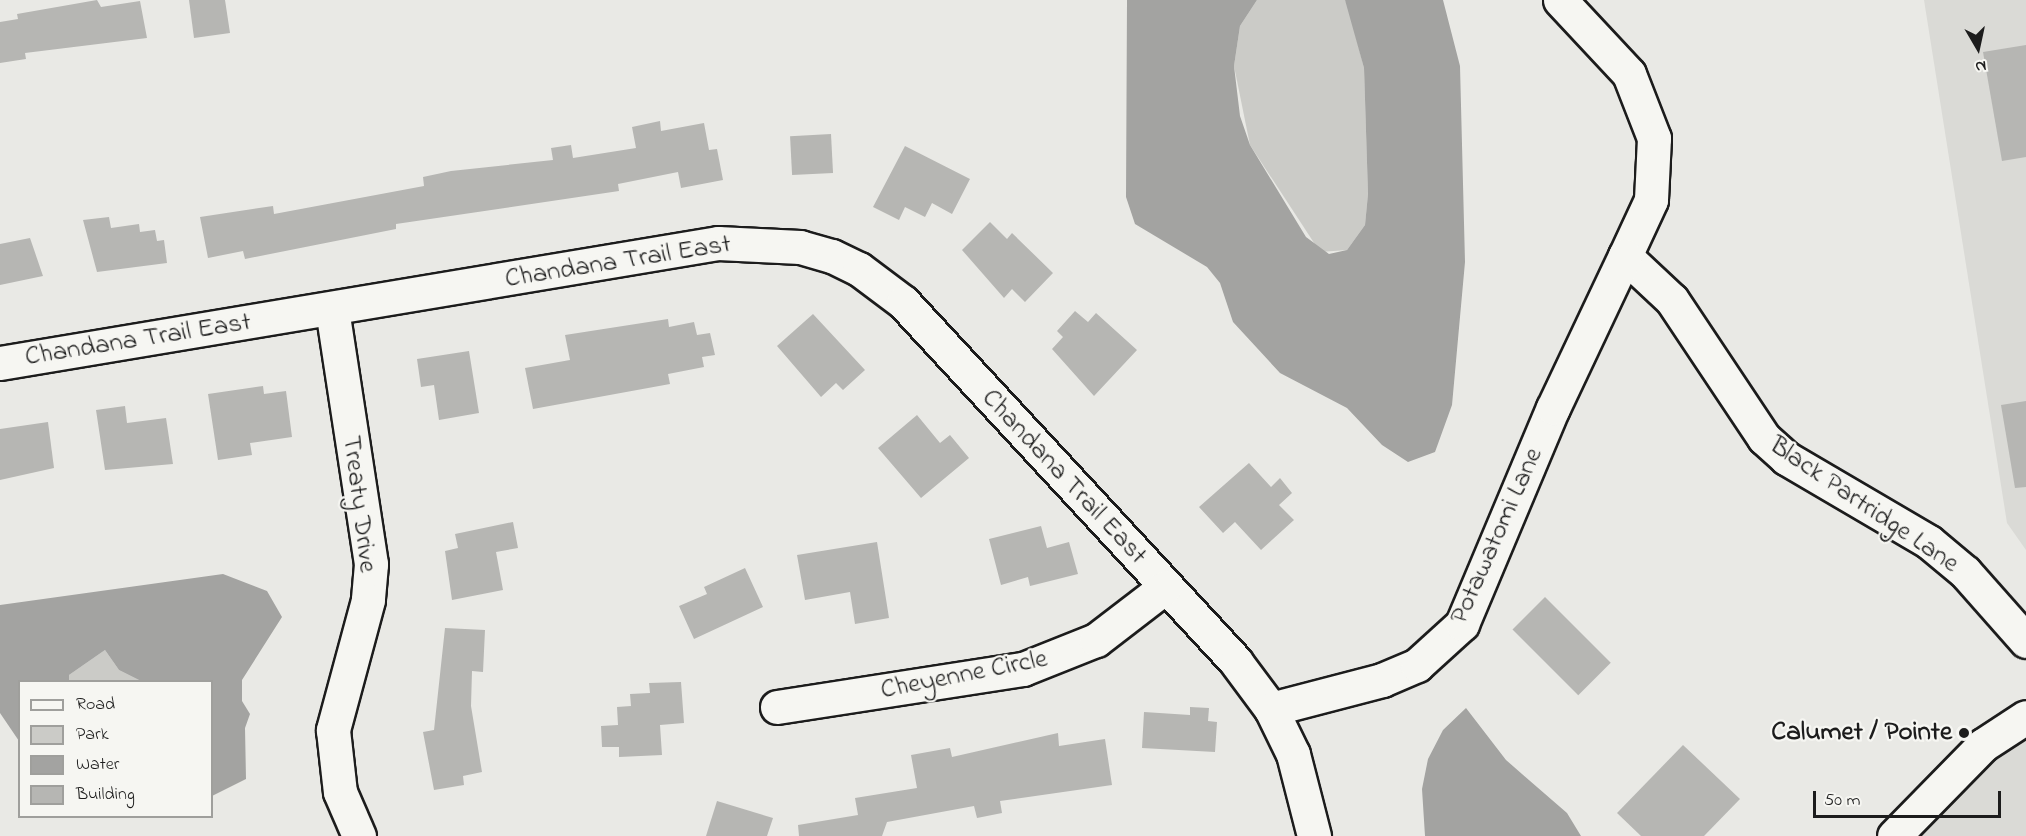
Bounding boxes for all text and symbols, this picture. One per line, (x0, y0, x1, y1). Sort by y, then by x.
north arrow (1948, 18, 2008, 78)
text: N (1974, 53, 1988, 78)
street label: Chandana Trail East (503, 228, 733, 296)
street label: Chandana Trail East (23, 306, 253, 374)
street label: Chandana Trail East (974, 382, 1154, 572)
street label: Black Partridge Lane (1763, 430, 1965, 580)
street label: Treaty Drive (335, 434, 383, 574)
street label: Potawatomi Lane (1444, 443, 1550, 629)
street label: Cheyenne Circle (878, 643, 1050, 707)
legend (18, 680, 213, 818)
text: Road (76, 692, 115, 718)
place label: Calumet / Pointe (1771, 717, 1952, 749)
text: Park (76, 722, 109, 748)
marker: Calumet / Pointe (1957, 726, 1971, 740)
text: Water (76, 752, 119, 778)
scale bar (1816, 779, 2004, 817)
text: Building (76, 782, 135, 808)
text: 50 m (1824, 788, 1861, 814)

